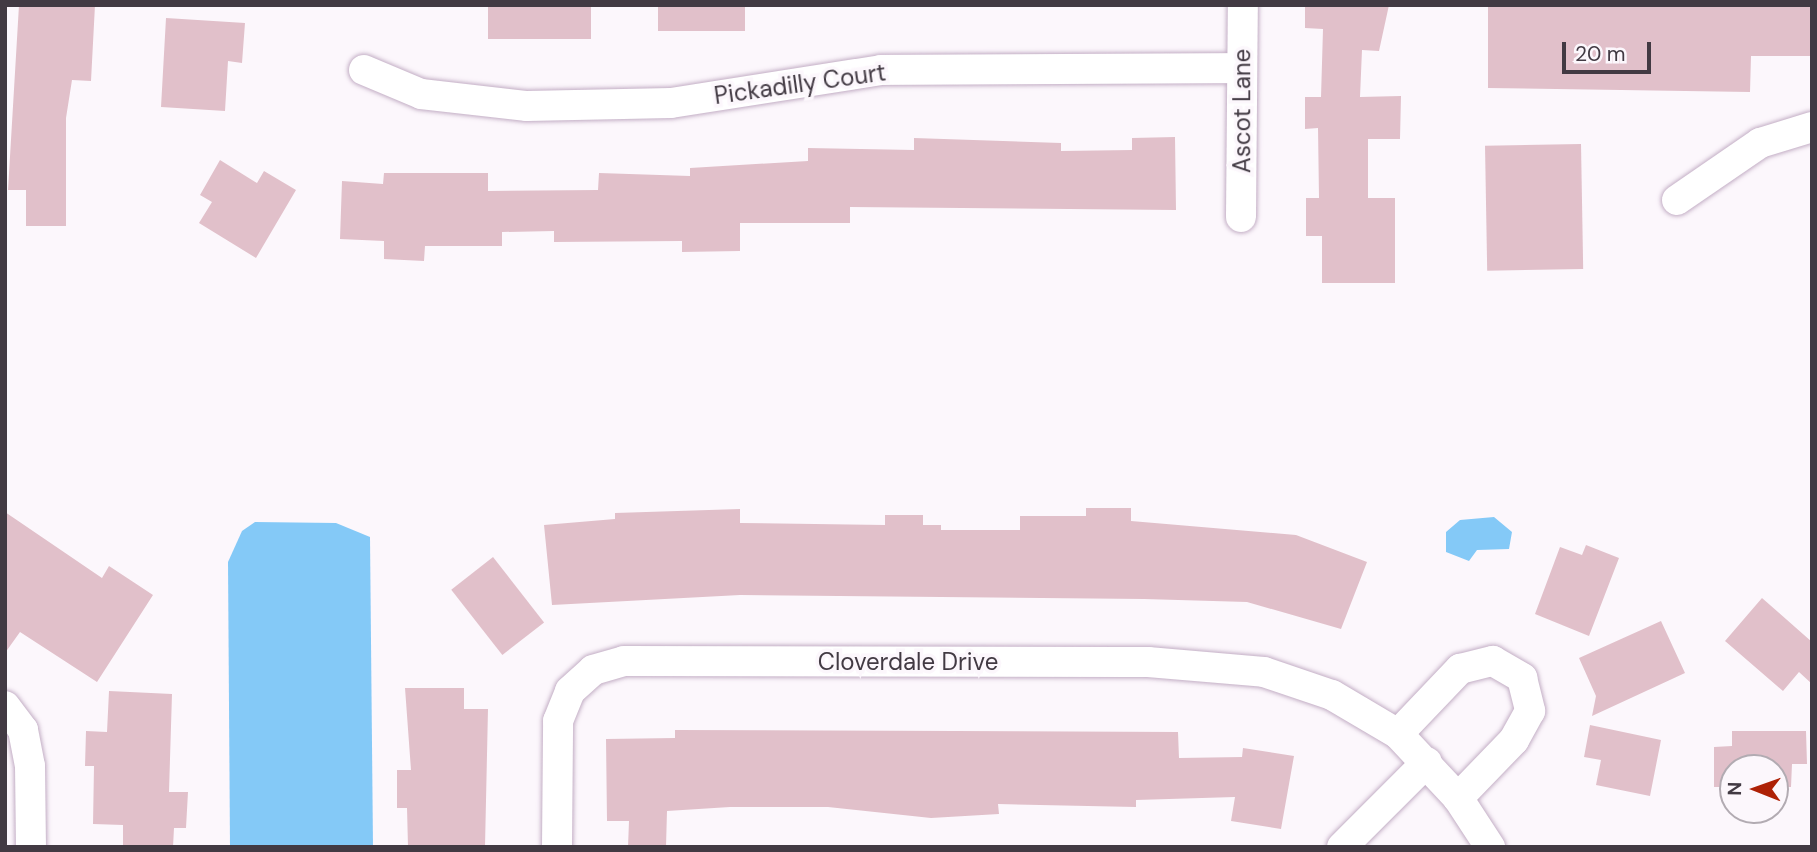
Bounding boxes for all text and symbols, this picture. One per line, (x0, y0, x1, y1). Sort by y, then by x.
scale bar (1565, 28, 1654, 72)
text: 20 m (1575, 40, 1626, 68)
street label: Ascot Lane (1228, 49, 1256, 173)
street label: Pickadilly Court (712, 58, 888, 110)
street label: Cloverdale Drive (818, 648, 998, 676)
north arrow (1719, 754, 1789, 824)
text: N (1722, 782, 1747, 796)

